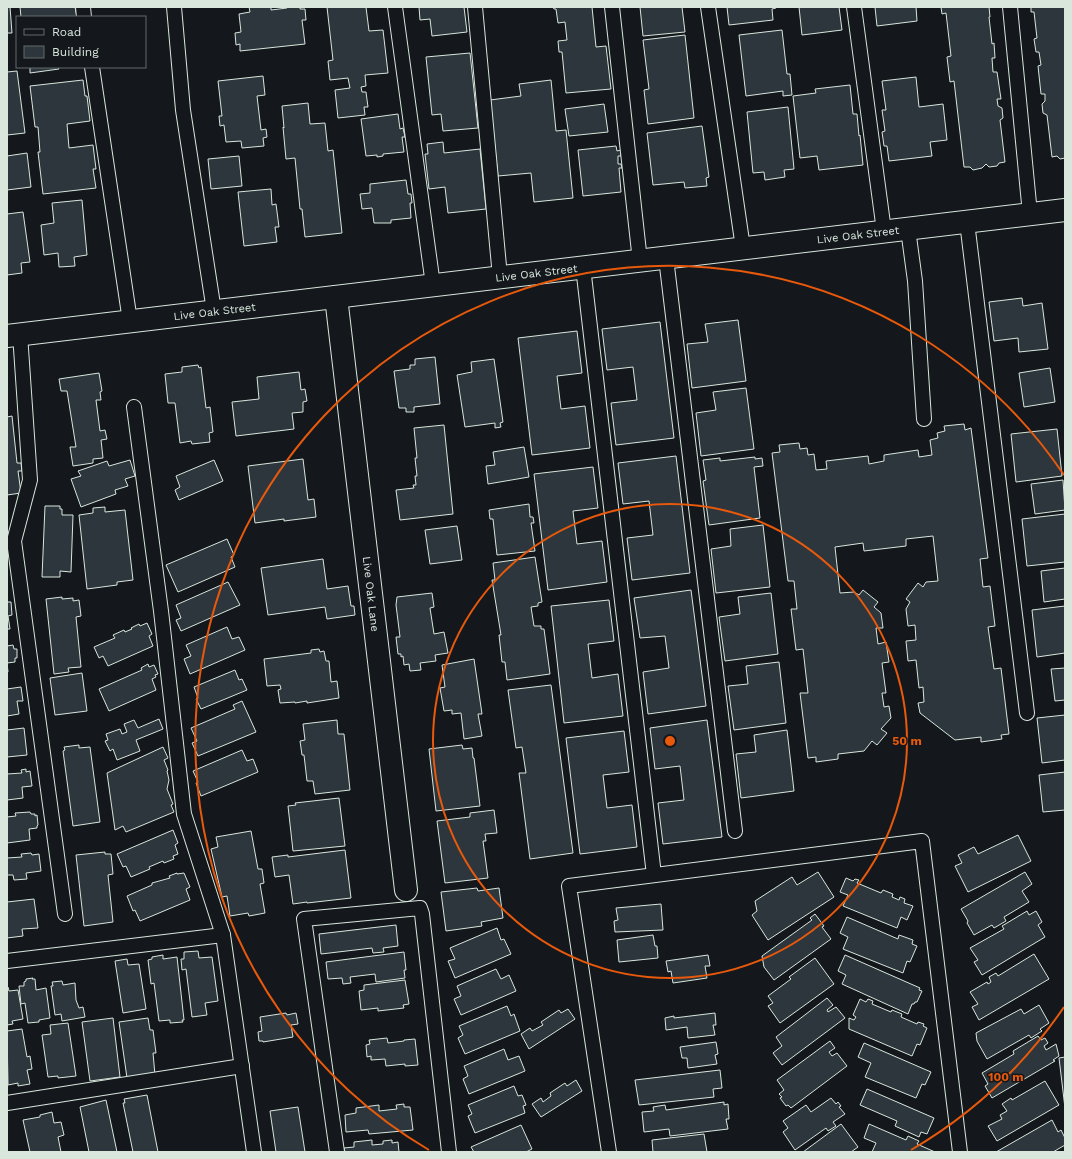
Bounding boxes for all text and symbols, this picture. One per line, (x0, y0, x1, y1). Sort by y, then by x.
legend (16, 16, 146, 68)
text: Road (52, 25, 81, 39)
text: Building (52, 45, 99, 59)
street label: Live Oak Street (816, 224, 900, 246)
street label: Live Oak Street (494, 262, 579, 285)
street label: Live Oak Street (173, 300, 257, 323)
street label: Live Oak Lane (360, 556, 381, 632)
centre of rings (663, 734, 677, 748)
text: 50 m (892, 734, 922, 748)
text: 100 m (988, 1070, 1024, 1084)

